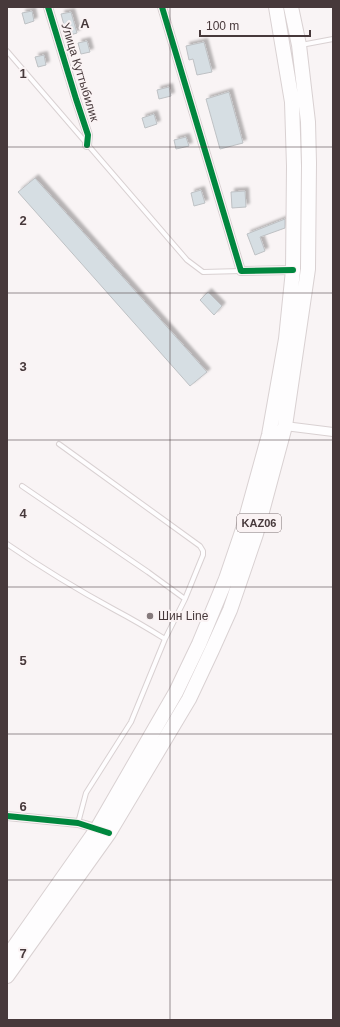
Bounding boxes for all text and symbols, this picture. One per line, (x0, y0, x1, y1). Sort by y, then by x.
scale bar (200, 12, 310, 38)
text: A (80, 16, 90, 31)
text: 100 m (206, 19, 239, 33)
street label: Улица Куттыбилик (58, 21, 102, 124)
text: 1 (19, 66, 27, 81)
text: 2 (19, 213, 27, 228)
text: 3 (19, 359, 27, 374)
text: 4 (19, 506, 27, 521)
road number: KАZ06 (237, 514, 281, 532)
place label: Шин Line (158, 609, 209, 623)
marker: Шин Line (145, 611, 155, 621)
text: 5 (19, 653, 27, 668)
text: 6 (19, 799, 27, 814)
text: 7 (19, 946, 27, 961)

